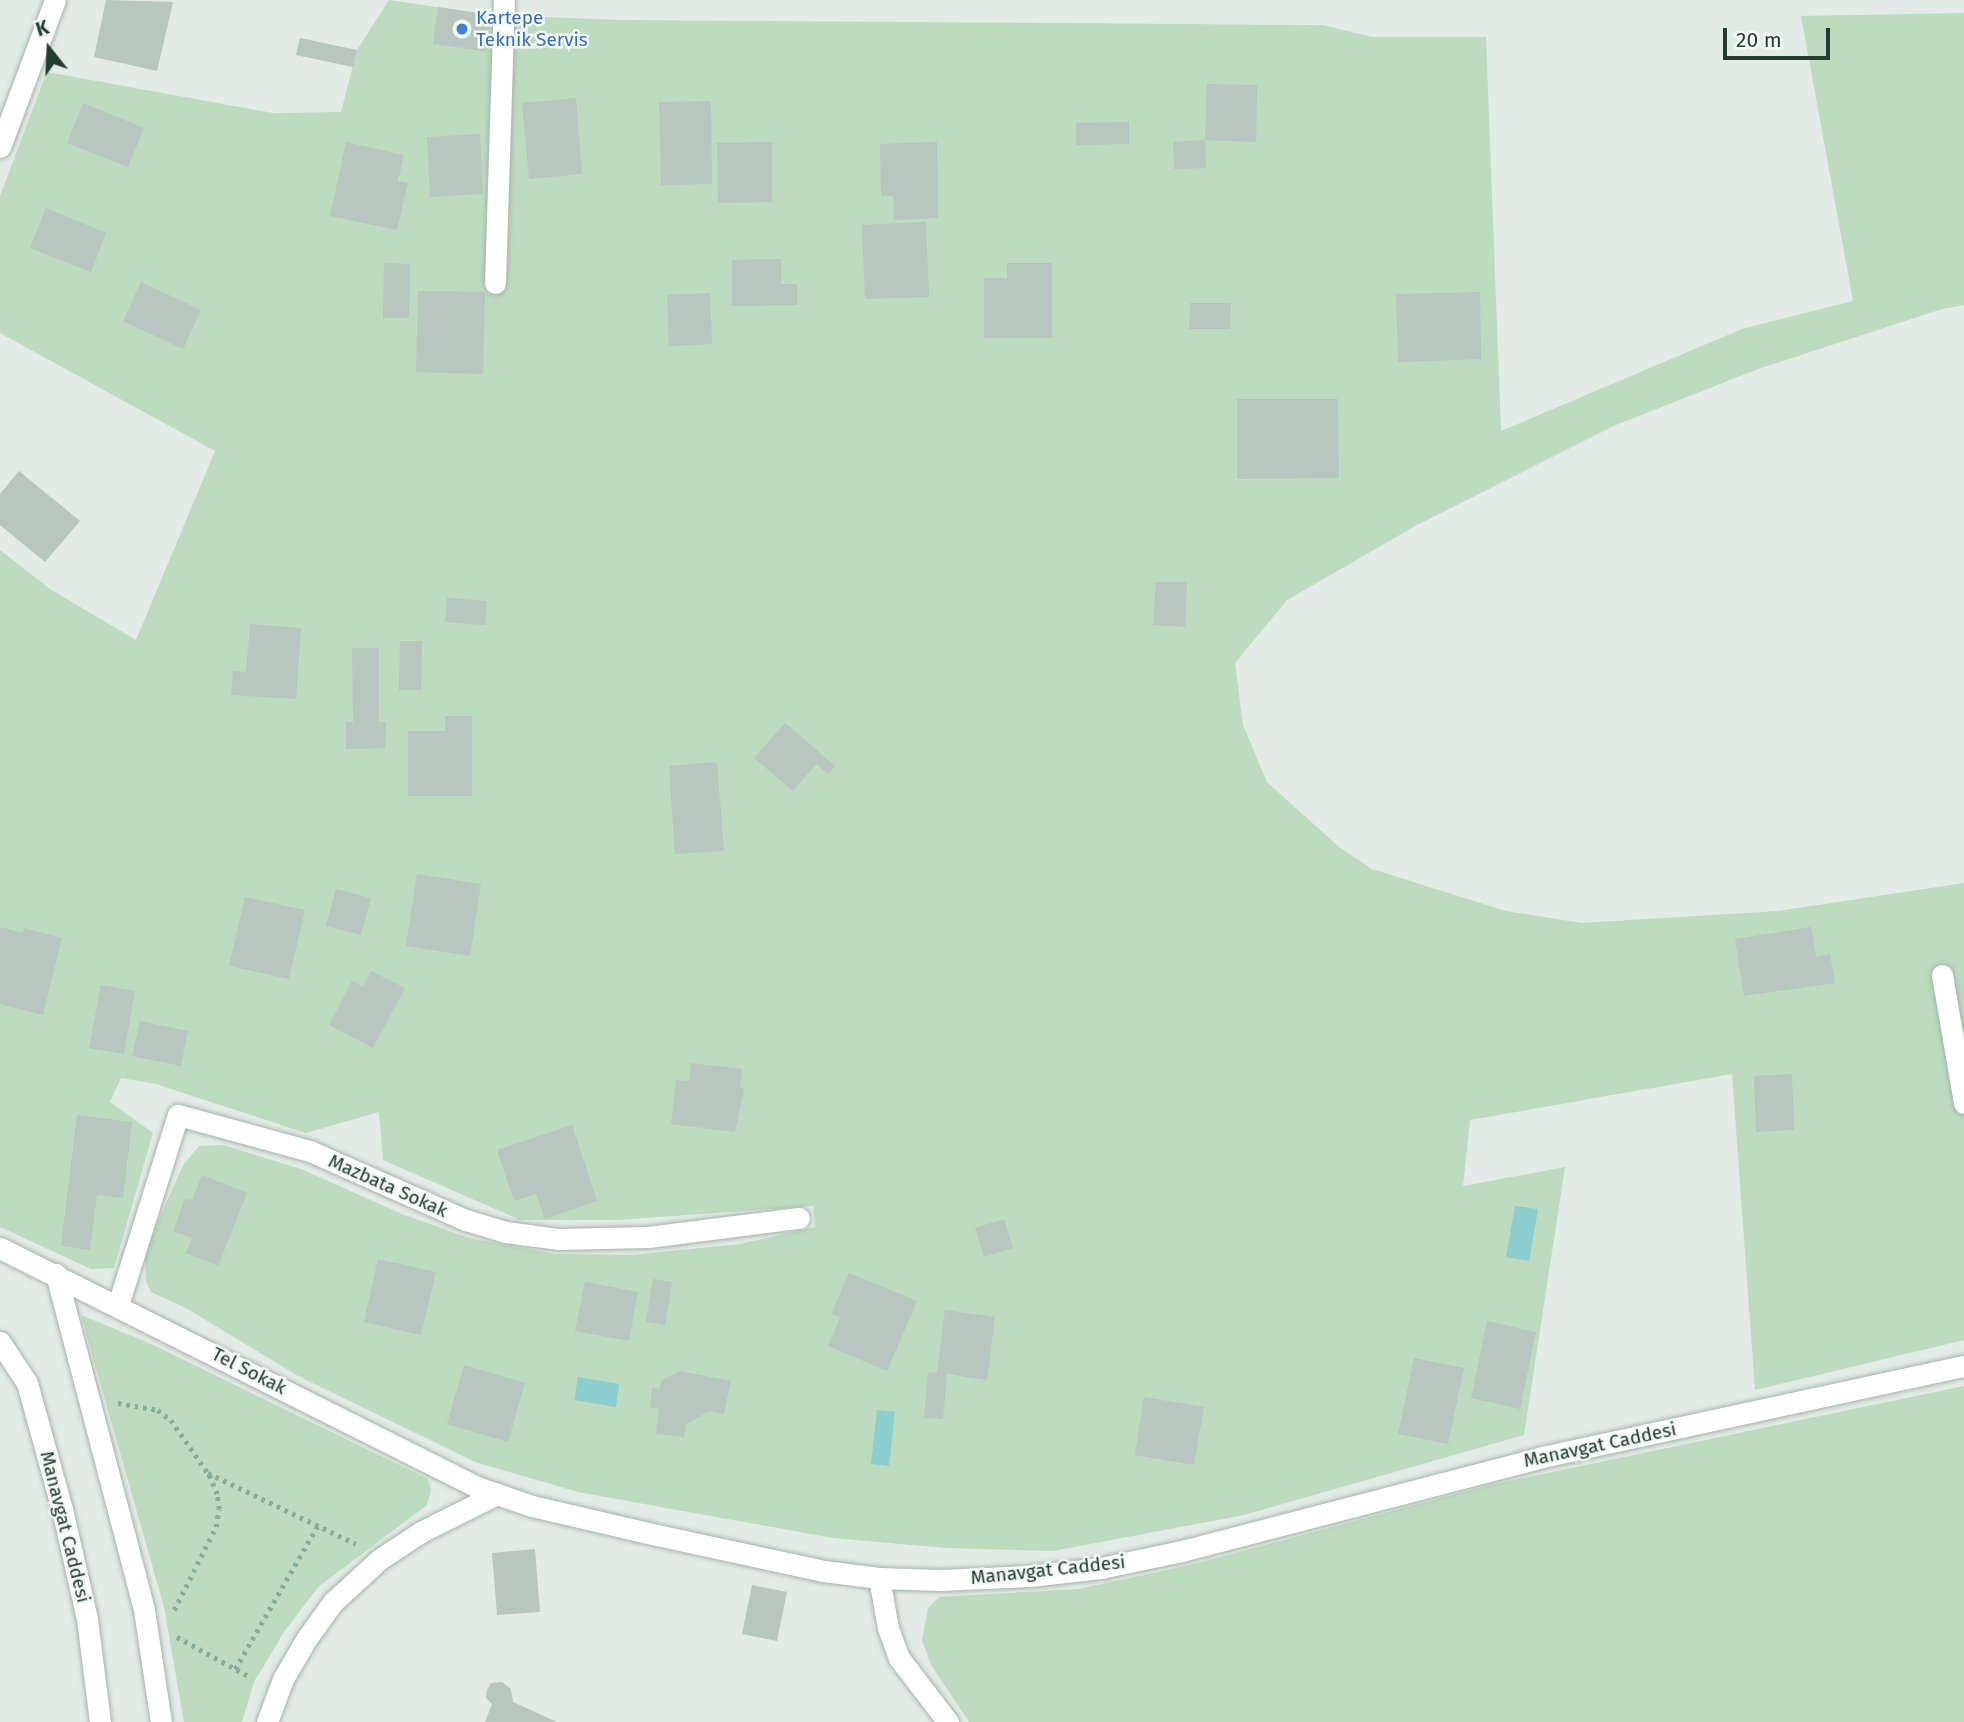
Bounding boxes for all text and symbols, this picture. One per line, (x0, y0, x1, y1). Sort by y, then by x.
place label: Kartepe Teknik Servis (476, 7, 588, 51)
north arrow (14, 14, 84, 84)
scale bar (1726, 14, 1833, 58)
text: K (33, 16, 52, 41)
marker: Kartepe Teknik Servis (454, 21, 470, 37)
text: 20 m (1736, 27, 1782, 53)
street label: Mazbata Sokak (325, 1150, 451, 1222)
street label: Tel Sokak (208, 1343, 290, 1399)
street label: Manavgat Caddesi (1522, 1418, 1678, 1472)
street label: Manavgat Caddesi (35, 1449, 95, 1605)
street label: Manavgat Caddesi (970, 1551, 1126, 1589)

